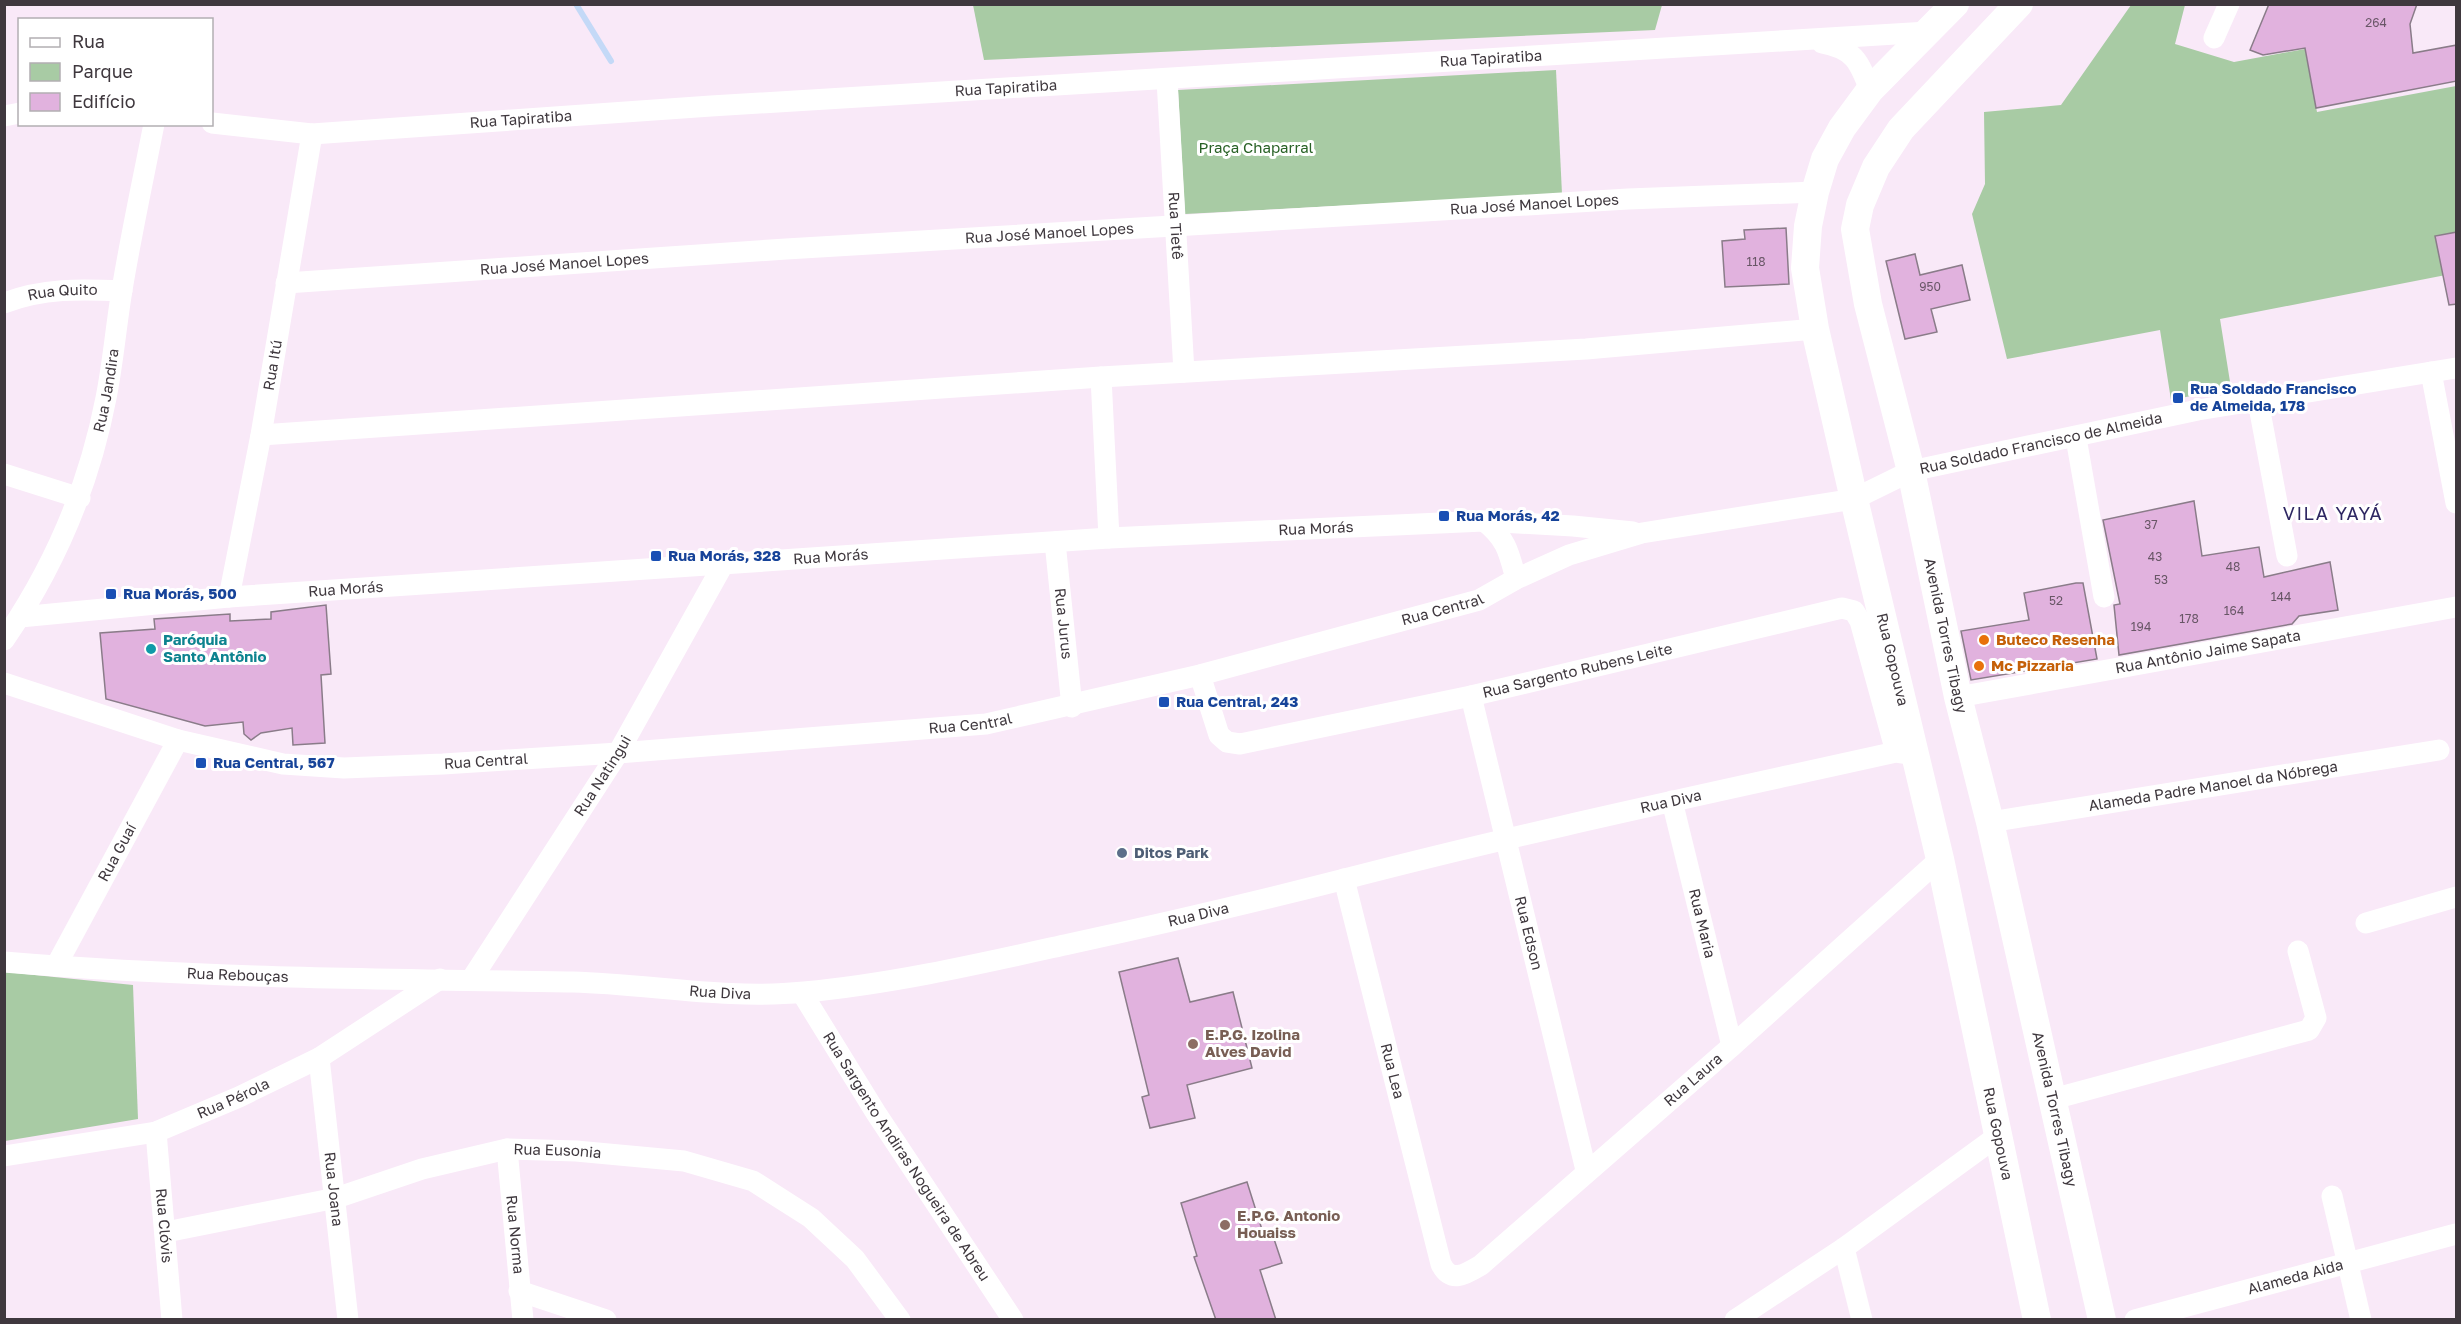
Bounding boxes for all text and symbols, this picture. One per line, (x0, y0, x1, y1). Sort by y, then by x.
house number: 264 (2365, 15, 2387, 30)
legend (18, 18, 213, 126)
text: Rua (72, 30, 105, 52)
street label: Rua Tapiratiba (1439, 45, 1543, 70)
text: Parque (72, 60, 133, 82)
street label: Rua Tapiratiba (954, 75, 1058, 99)
text: Edifício (72, 90, 136, 112)
street label: Rua Tapiratiba (469, 106, 573, 131)
park label: Praça Chaparral (1199, 138, 1314, 156)
street label: Rua José Manoel Lopes (1449, 190, 1620, 218)
street label: Rua Tietê (1166, 191, 1187, 260)
street label: Rua José Manoel Lopes (964, 218, 1134, 246)
street label: Rua José Manoel Lopes (479, 248, 649, 278)
house number: 118 (1747, 254, 1765, 269)
house number: 950 (1919, 279, 1941, 294)
street label: Rua Quito (26, 280, 98, 303)
street label: Rua Itú (259, 338, 285, 392)
street label: Rua Jandira (89, 347, 122, 434)
place label: Rua Soldado Francisco de Almeida, 178 (2190, 379, 2357, 414)
marker: Rua Soldado Francisco de Almeida, 178 (2171, 391, 2185, 405)
street label: Rua Soldado Francisco de Almeida (1918, 408, 2164, 477)
district label: VILA YAYÁ (2283, 502, 2383, 524)
place label: Rua Morás, 42 (1456, 506, 1560, 524)
marker: Rua Morás, 42 (1437, 509, 1451, 523)
street label: Rua Morás (1278, 517, 1354, 538)
house number: 37 (2144, 517, 2158, 532)
street label: Rua Morás (792, 544, 869, 567)
place label: Rua Morás, 328 (668, 546, 781, 564)
marker: Rua Morás, 328 (649, 549, 663, 563)
house number: 43 (2148, 549, 2162, 564)
street label: Avenida Torres Tibagy (1921, 556, 1972, 716)
house number: 48 (2226, 559, 2240, 574)
house number: 53 (2154, 572, 2168, 587)
street label: Rua Morás (308, 577, 384, 600)
place label: Rua Morás, 500 (123, 584, 237, 602)
marker: Rua Morás, 500 (104, 587, 118, 601)
street label: Rua Jurus (1052, 587, 1077, 660)
street label: Rua Central (1399, 589, 1487, 629)
house number: 144 (2271, 589, 2291, 604)
house number: 52 (2049, 593, 2063, 608)
house number: 164 (2224, 603, 2244, 618)
street label: Rua Gopouva (1874, 611, 1913, 707)
house number: 178 (2179, 611, 2199, 626)
house number: 194 (2131, 619, 2151, 634)
street label: Rua Antônio Jaime Sapata (2114, 625, 2302, 676)
place label: Paróquia Santo Antônio (163, 630, 266, 665)
place label: Buteco Resenha (1996, 630, 2115, 648)
marker: Buteco Resenha (1977, 633, 1991, 647)
street label: Rua Sargento Rubens Leite (1480, 639, 1674, 701)
marker: Paróquia Santo Antônio (144, 642, 158, 656)
place label: Mc Pizzaria (1991, 656, 2074, 674)
marker: Mc Pizzaria (1972, 659, 1986, 673)
place label: Rua Central, 243 (1176, 692, 1298, 710)
marker: Rua Central, 243 (1157, 695, 1171, 709)
street label: Rua Central (928, 708, 1014, 737)
street label: Rua Natingui (570, 732, 634, 819)
street label: Rua Central (443, 749, 529, 772)
place label: Rua Central, 567 (213, 753, 335, 771)
marker: Rua Central, 567 (194, 756, 208, 770)
street label: Alameda Padre Manoel da Nóbrega (2087, 756, 2339, 814)
street label: Rua Diva (1638, 785, 1703, 816)
street label: Rua Guaí (93, 819, 140, 884)
place label: Ditos Park (1134, 843, 1209, 861)
marker: Ditos Park (1115, 846, 1129, 860)
street label: Rua Maria (1686, 887, 1720, 960)
street label: Rua Edson (1512, 894, 1547, 972)
street label: Rua Diva (1166, 898, 1230, 930)
street label: Rua Rebouças (186, 963, 289, 985)
street label: Rua Diva (688, 981, 751, 1002)
place label: E.P.G. Izolina Alves David (1205, 1025, 1300, 1060)
street label: Rua Sargento Andiras Nogueira de Abreu (820, 1028, 995, 1284)
street label: Avenida Torres Tibagy (2029, 1030, 2082, 1189)
marker: E.P.G. Izolina Alves David (1186, 1037, 1200, 1051)
street label: Rua Lea (1378, 1041, 1409, 1101)
street label: Rua Laura (1660, 1049, 1725, 1110)
street label: Rua Pérola (194, 1074, 272, 1122)
street label: Rua Gopouva (1980, 1086, 2017, 1182)
street label: Rua Eusonia (513, 1139, 602, 1161)
street label: Rua Joana (321, 1151, 348, 1227)
street label: Rua Clóvis (153, 1187, 177, 1264)
street label: Rua Norma (503, 1194, 529, 1275)
place label: E.P.G. Antonio Houaiss (1237, 1206, 1340, 1241)
marker: E.P.G. Antonio Houaiss (1218, 1218, 1232, 1232)
street label: Alameda Aida (2245, 1255, 2345, 1297)

